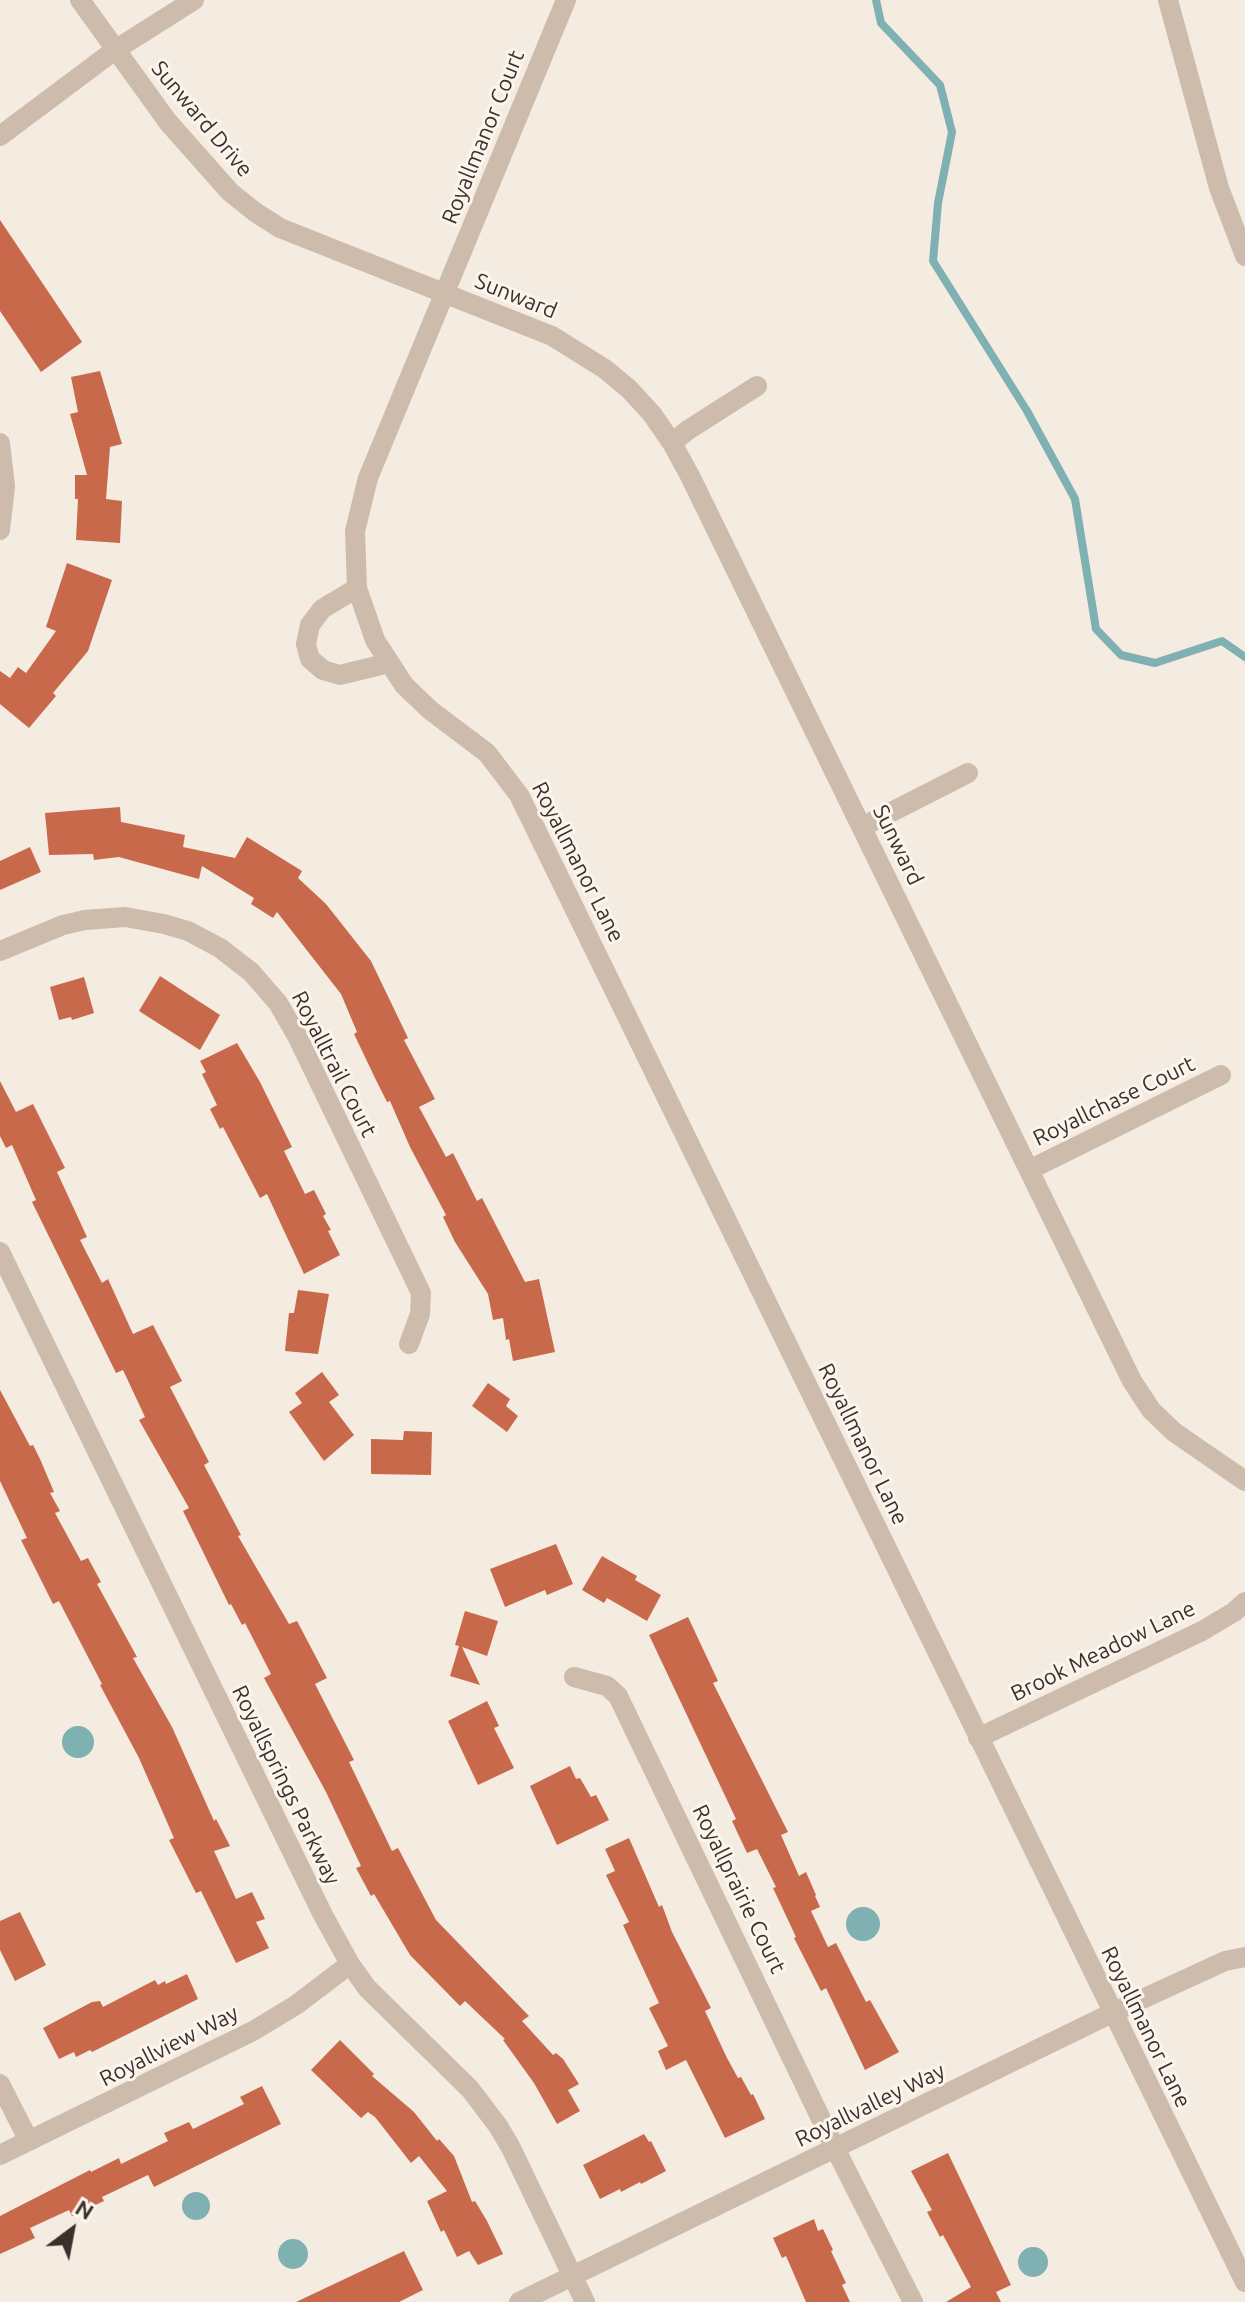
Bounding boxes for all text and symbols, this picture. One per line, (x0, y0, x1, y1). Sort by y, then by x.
street label: Royallmanor Court (436, 46, 530, 228)
street label: Sunward Drive (146, 56, 258, 182)
street label: Sunward (471, 268, 561, 324)
street label: Royallmanor Lane (526, 777, 630, 947)
street label: Sunward (867, 800, 929, 890)
street label: Royalltrail Court (286, 987, 382, 1141)
street label: Royallchase Court (1029, 1050, 1199, 1152)
street label: Royallmanor Lane (813, 1359, 913, 1529)
street label: Brook Meadow Lane (1007, 1595, 1199, 1707)
street label: Royallsprings Parkway (226, 1681, 346, 1889)
street label: Royallprairie Court (687, 1800, 791, 1978)
street label: Royallmanor Lane (1096, 1942, 1196, 2112)
street label: Royallview Way (95, 2000, 243, 2092)
street label: Royallvalley Way (791, 2057, 949, 2153)
north arrow (32, 2190, 112, 2270)
text: N (71, 2194, 99, 2224)

